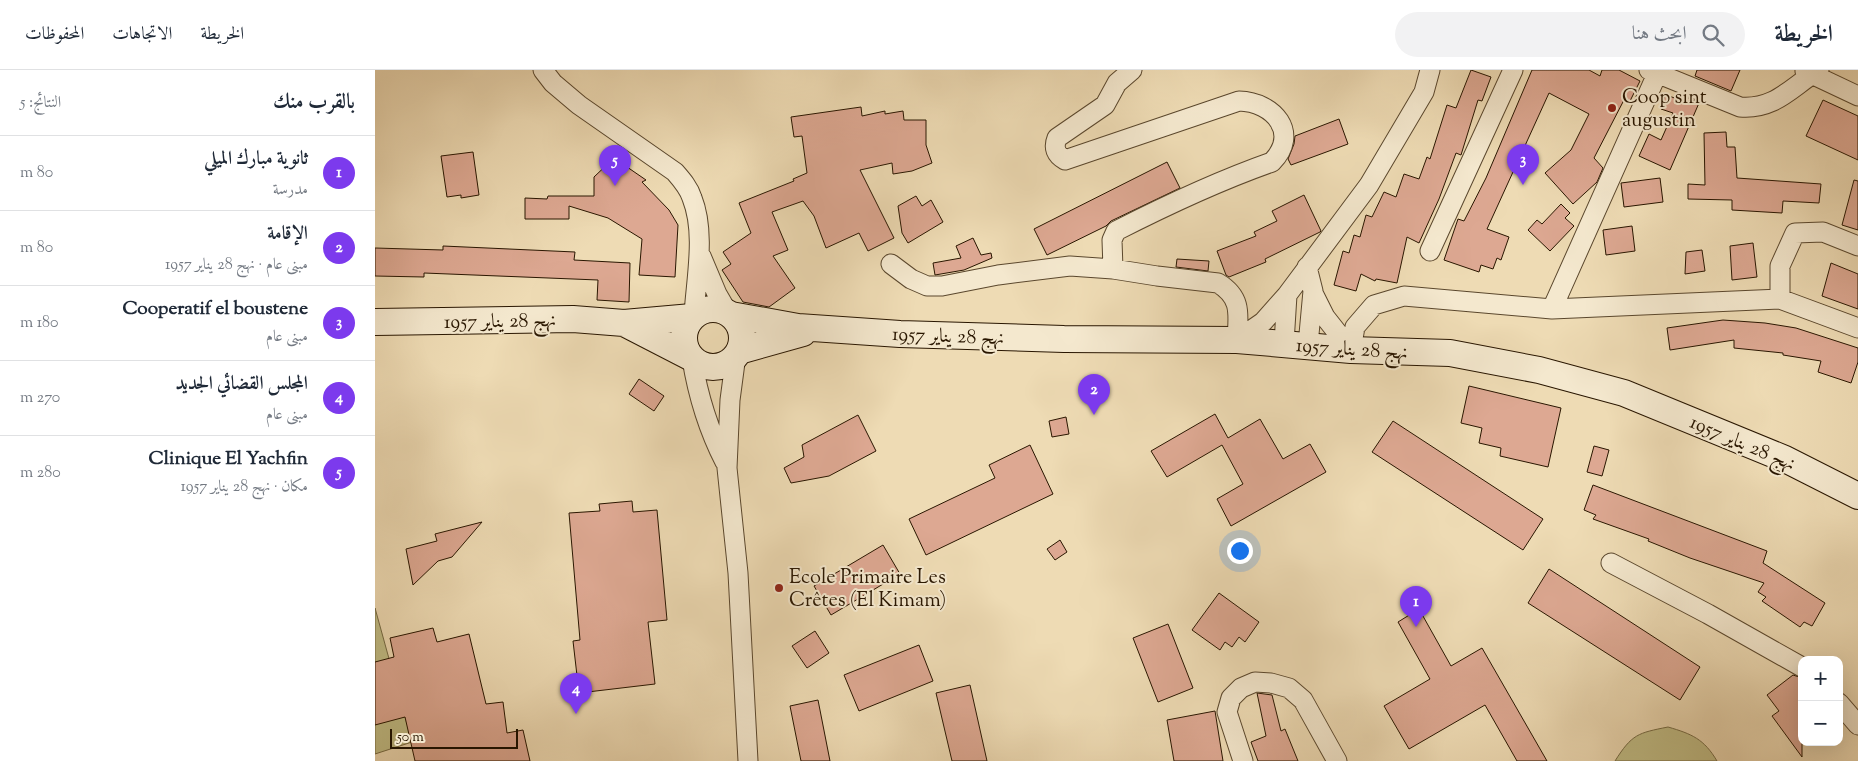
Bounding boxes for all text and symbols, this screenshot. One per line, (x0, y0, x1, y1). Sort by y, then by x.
search box (1395, 12, 1745, 57)
text: الخريطة (1775, 18, 1833, 52)
text: ابحث هنا (1632, 21, 1687, 48)
icon: search (1699, 21, 1727, 49)
text: المحفوظات (25, 22, 84, 48)
text: الاتجاهات (112, 22, 172, 48)
text: الخريطة (200, 22, 244, 48)
place label: Coop sint augustin (1622, 84, 1707, 136)
text: بالقرب منك (273, 88, 355, 118)
text: النتائج: 5 (20, 92, 61, 115)
marker: Coop sint augustin (1606, 102, 1618, 114)
pin: 3 (1507, 144, 1539, 185)
pin: 5 (599, 145, 631, 186)
text: ثانوية مبارك الميلي (204, 146, 308, 173)
text: 80 m (20, 162, 53, 185)
text: 1 (336, 162, 342, 185)
text: مدرسة (273, 179, 308, 202)
text: الإقامة (267, 221, 308, 248)
text: 80 m (20, 237, 53, 260)
text: 2 (335, 237, 343, 260)
text: مبنى عام · نهج 28 يناير 1957 (165, 254, 308, 277)
text: Cooperatif el boustene (122, 296, 308, 323)
street label: نهج 28 يناير 1957 (444, 307, 556, 339)
text: 180 m (20, 312, 59, 335)
text: 3 (336, 312, 342, 335)
street label: نهج 28 يناير 1957 (891, 321, 1005, 355)
text: مبنى عام (266, 326, 308, 349)
street label: نهج 28 يناير 1957 (1295, 332, 1409, 370)
text: المجلس القضائي الجديد (175, 371, 308, 398)
pin: 2 (1078, 374, 1110, 415)
text: 270 m (20, 387, 60, 410)
text: 4 (335, 387, 343, 410)
text: مبنى عام (266, 404, 308, 427)
street label: نهج 28 يناير 1957 (1684, 409, 1799, 481)
text: Clinique El Yachfin (148, 446, 308, 473)
text: 280 m (20, 462, 61, 485)
text: 5 (336, 462, 342, 485)
text: مكان · نهج 28 يناير 1957 (180, 476, 308, 499)
your location (1227, 538, 1253, 564)
place label: Ecole Primaire Les Crêtes (El Kimam) (789, 564, 946, 616)
marker: Ecole Primaire Les Crêtes (El Kimam) (773, 582, 785, 594)
pin: 1 (1400, 586, 1432, 627)
map controls (1798, 656, 1843, 746)
button: + (1798, 656, 1843, 701)
pin: 4 (560, 673, 592, 714)
button: − (1798, 701, 1843, 746)
scale bar (390, 726, 517, 749)
text: 50 m (397, 728, 424, 748)

